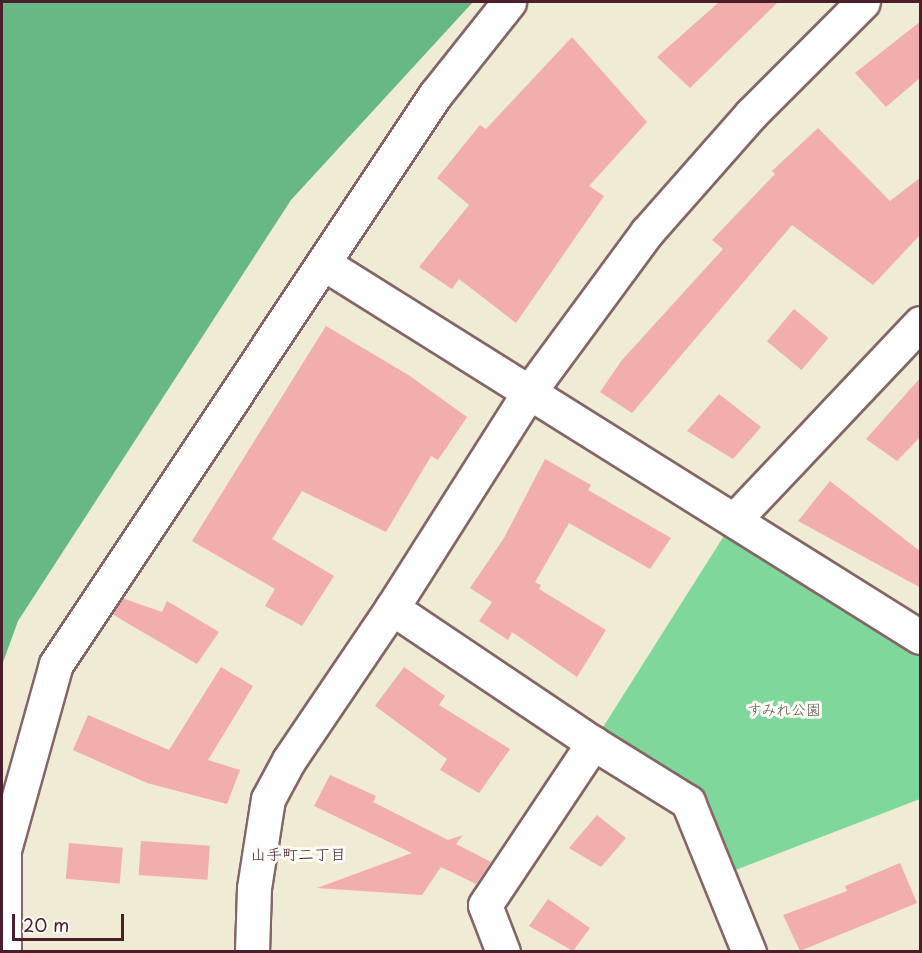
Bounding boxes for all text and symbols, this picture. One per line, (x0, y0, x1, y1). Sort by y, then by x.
park label: すみれ公園 (747, 700, 821, 718)
district label: 山手町二丁目 (250, 843, 346, 863)
scale bar (15, 902, 128, 940)
text: 20 m (23, 911, 69, 938)

